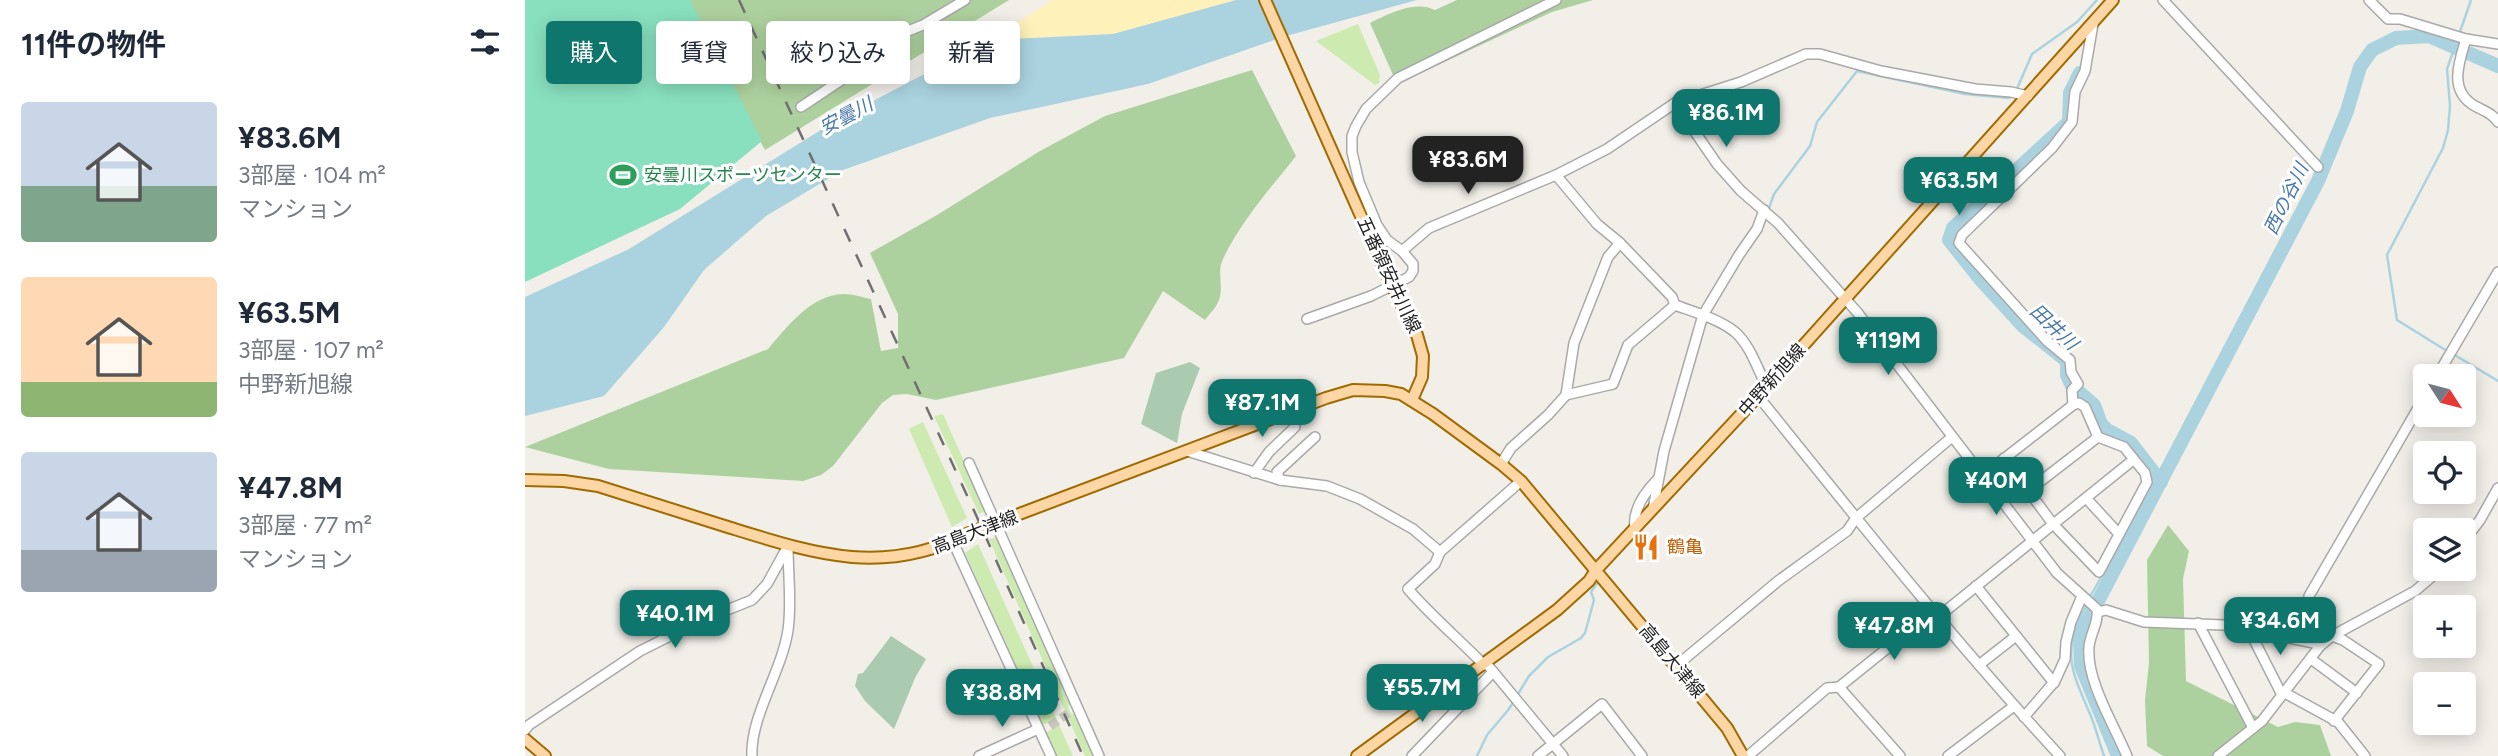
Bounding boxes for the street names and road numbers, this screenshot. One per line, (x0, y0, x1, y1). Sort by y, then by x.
street label: 五番領安井川線 (1352, 213, 1426, 337)
street label: 中野新旭線 (1734, 339, 1810, 421)
street label: 高島大津線 (929, 506, 1021, 558)
street label: 高島大津線 (1635, 619, 1709, 703)

